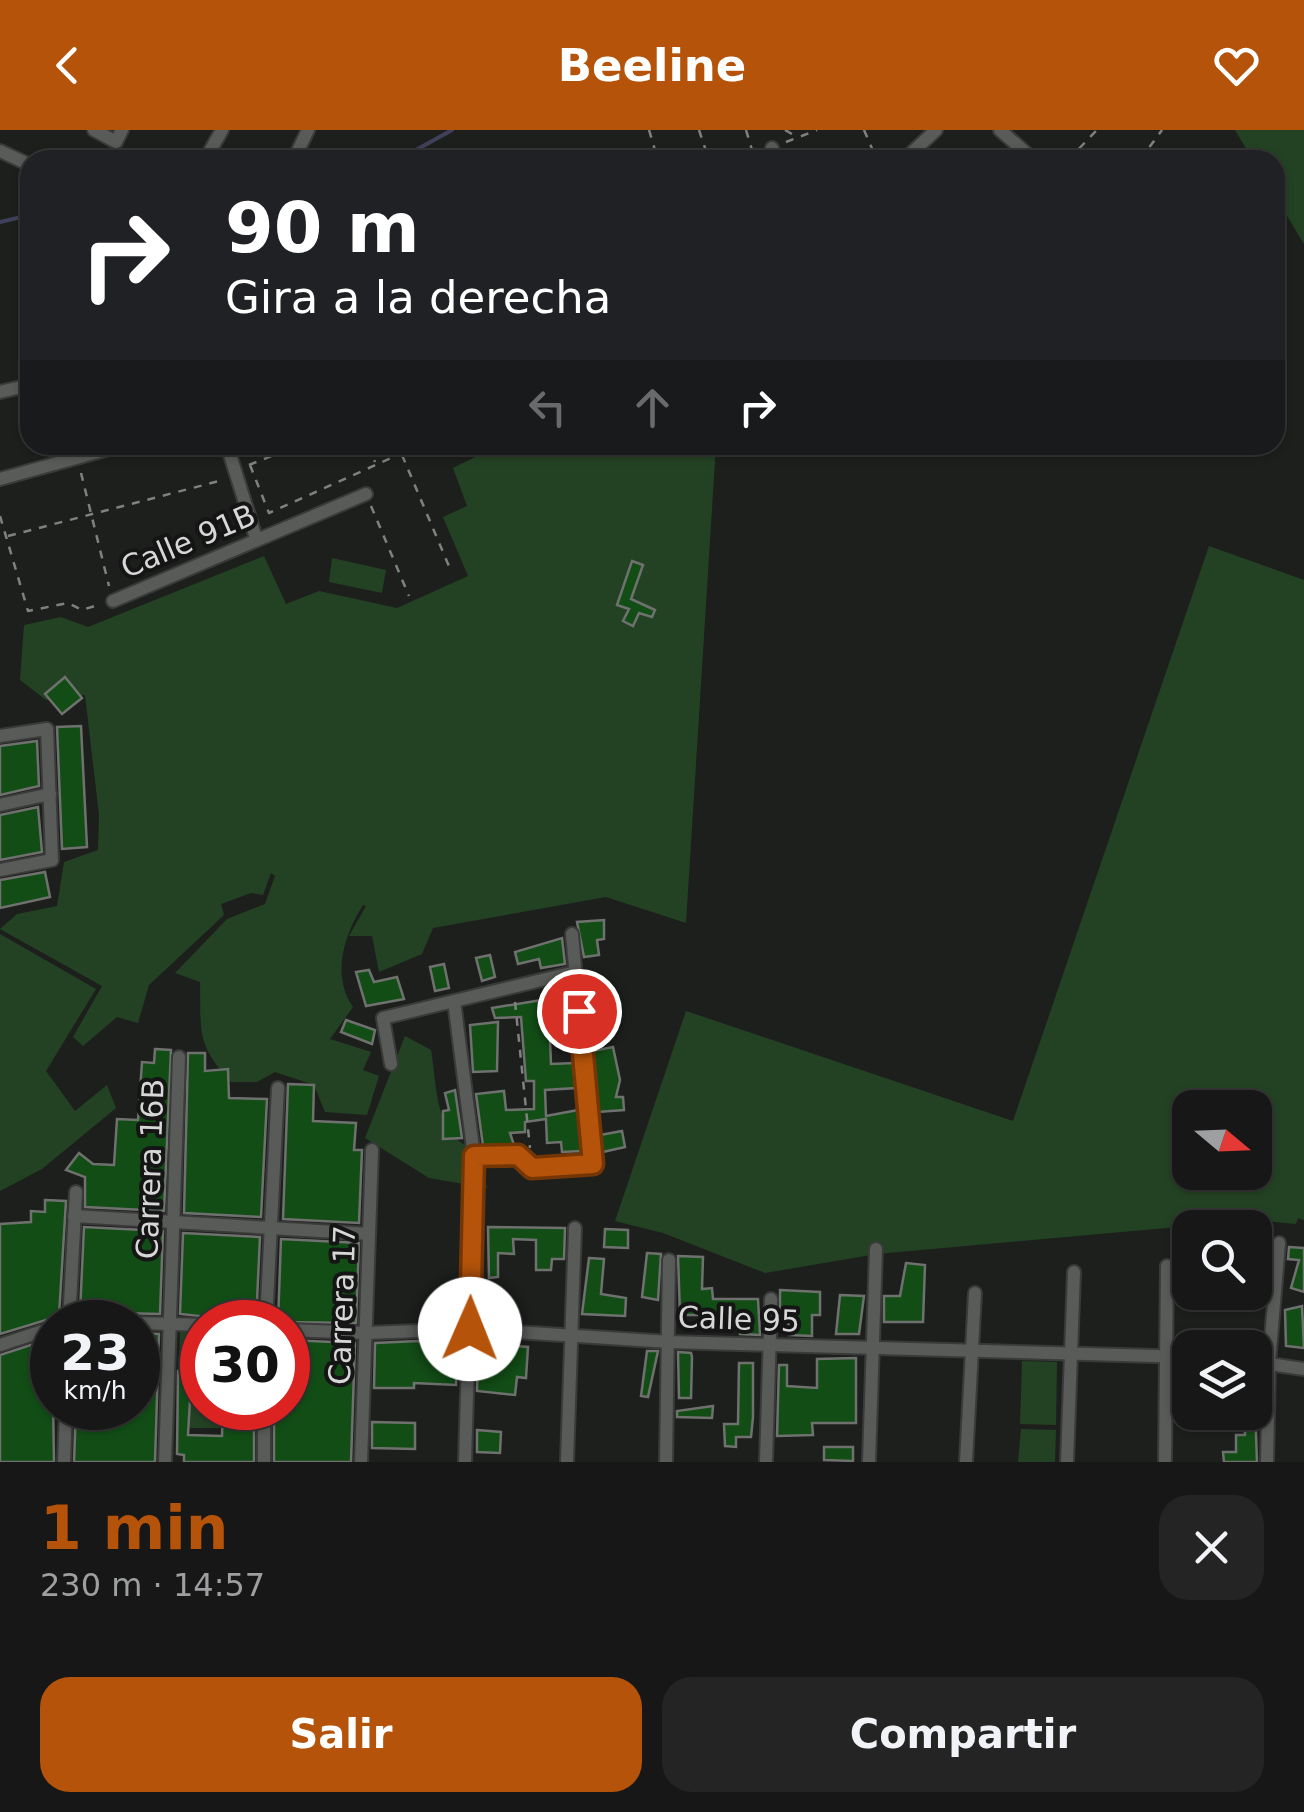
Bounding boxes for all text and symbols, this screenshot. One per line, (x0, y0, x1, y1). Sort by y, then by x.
icon: back (40, 38, 95, 93)
icon: heart (1209, 38, 1264, 93)
text: Beeline (558, 39, 746, 92)
text: 90 m (225, 187, 420, 269)
icon: right (60, 190, 190, 320)
text: Gira a la derecha (225, 271, 611, 324)
icon: left (520, 380, 575, 435)
icon: ahead (625, 380, 680, 435)
icon: right (730, 380, 785, 435)
street label: Calle 91B (115, 497, 261, 585)
pin (537, 969, 622, 1054)
icon: arrive (552, 984, 607, 1039)
street label: Carrera 16B (129, 1078, 171, 1260)
north arrow (1172, 1090, 1272, 1190)
map controls (1172, 1090, 1272, 1430)
button: search (1172, 1210, 1272, 1310)
street label: Carrera 17 (322, 1225, 362, 1385)
position arrow (418, 1277, 522, 1381)
street label: Calle 95 (677, 1299, 801, 1339)
speed limit sign: 30 (180, 1300, 310, 1430)
text: 23 (60, 1324, 130, 1382)
button: layers (1172, 1330, 1272, 1430)
text: km/h (63, 1376, 127, 1405)
text: 1 min (40, 1493, 228, 1563)
button: close (1159, 1495, 1264, 1600)
text: 230 m · 14:57 (40, 1566, 265, 1604)
button: Salir (40, 1677, 642, 1792)
button: Compartir (662, 1677, 1264, 1792)

